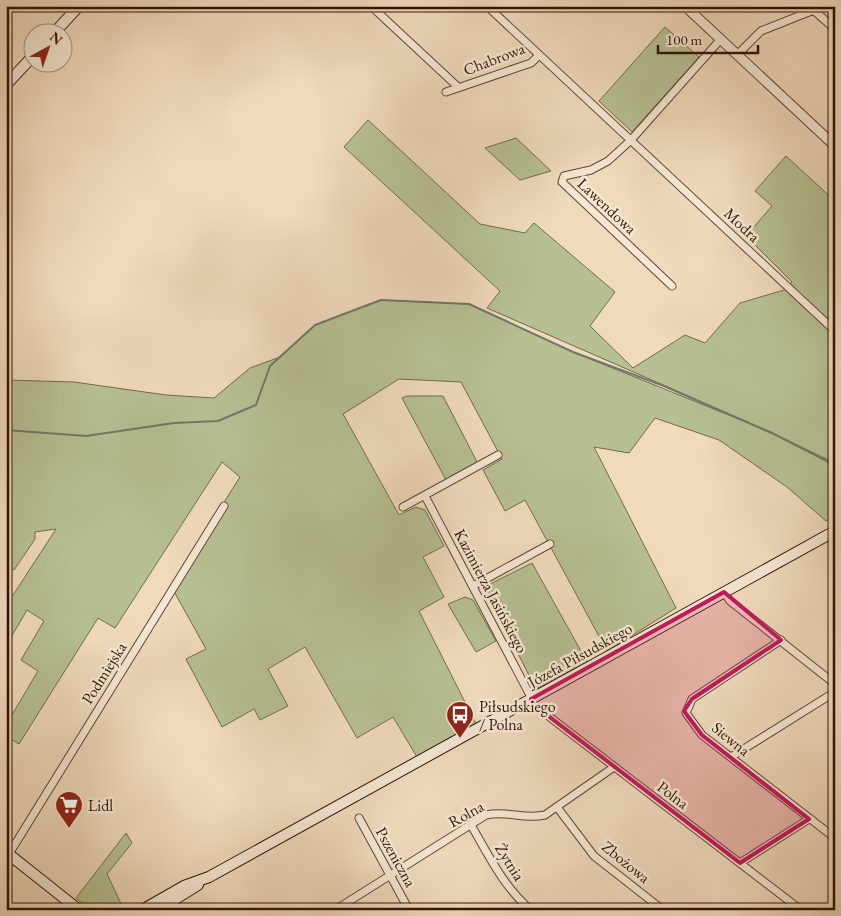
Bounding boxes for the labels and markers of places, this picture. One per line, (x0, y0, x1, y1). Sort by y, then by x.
place label: Piłsudskiego / Polna (479, 696, 556, 735)
bus stop icon: Piłsudskiego / Polna (445, 700, 475, 739)
supermarket icon: Lidl (54, 790, 84, 829)
place label: Lidl (88, 795, 113, 816)

